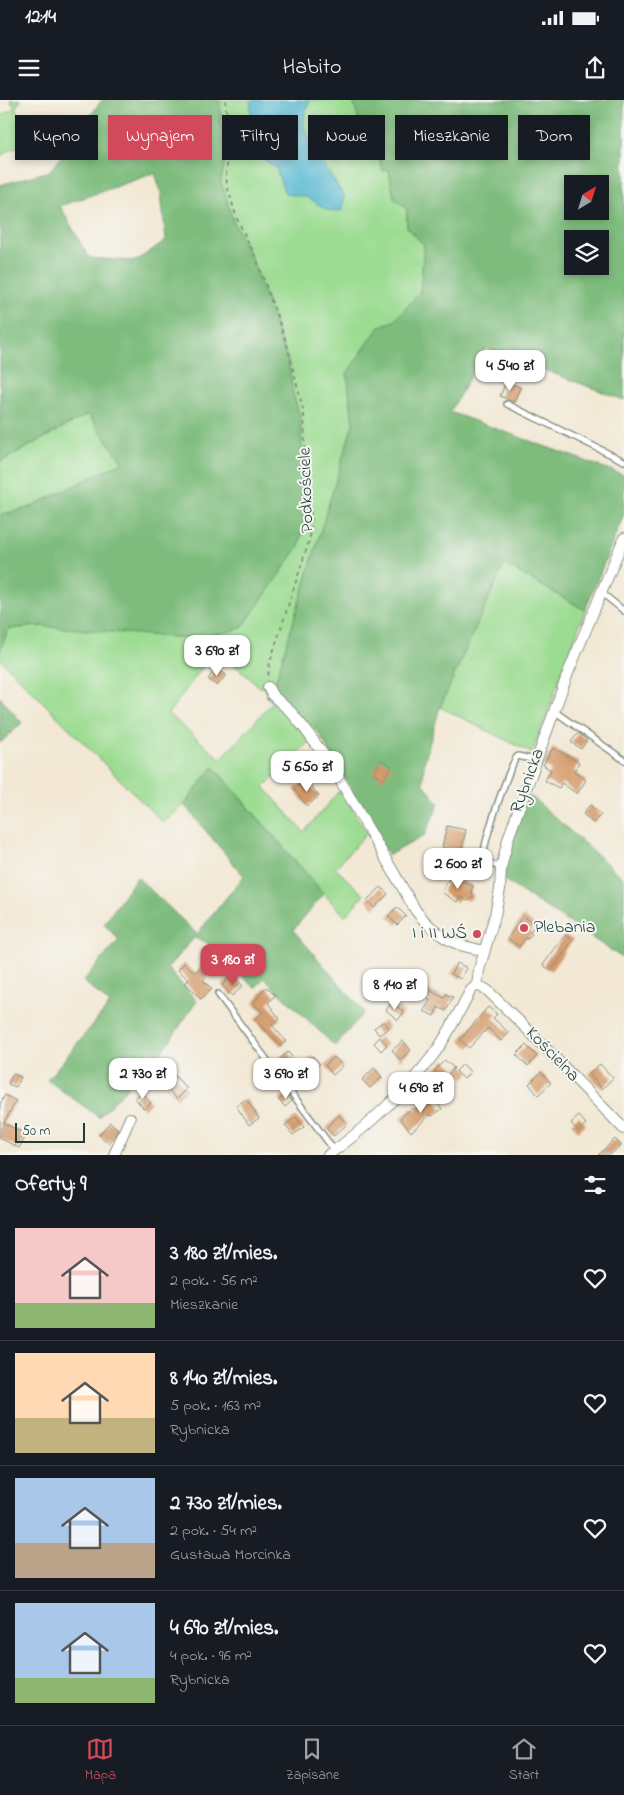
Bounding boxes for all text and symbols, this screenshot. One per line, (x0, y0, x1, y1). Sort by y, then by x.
text: 12:14 (25, 4, 56, 31)
text: Habito (282, 52, 342, 84)
icon: menu (15, 54, 43, 82)
icon: share (581, 54, 609, 82)
chip: Kupno (15, 115, 98, 160)
chip: Wynajem (108, 115, 212, 160)
chip: Filtry (222, 115, 298, 160)
chip: Nowe (308, 115, 385, 160)
chip: Mieszkanie (395, 115, 508, 160)
chip: Dom (518, 115, 590, 160)
north arrow (564, 175, 609, 220)
map controls (564, 175, 609, 275)
button: layers (564, 230, 609, 275)
pin: 4 540 zł (458, 350, 562, 392)
text: 4 540 zł (486, 354, 534, 378)
street label: Podkościele (292, 446, 321, 533)
pin: 3 690 zł (165, 634, 269, 677)
text: 3 690 zł (195, 639, 239, 663)
street label: Rybnicka (504, 745, 552, 817)
pin: 5 650 zł (255, 750, 359, 793)
text: 5 650 zł (282, 755, 332, 779)
pin: 2 600 zł (406, 848, 510, 890)
text: 2 600 zł (434, 852, 482, 876)
place label: Plebania (534, 915, 596, 941)
place label: I i II WŚ (412, 921, 467, 947)
marker: Plebania (518, 922, 530, 934)
marker: I i II WŚ (471, 928, 483, 940)
pin: 3 180 zł (181, 944, 285, 986)
text: 3 180 zł (212, 948, 254, 972)
pin: 8 140 zł (343, 968, 447, 1011)
text: 8 140 zł (374, 973, 416, 997)
street label: Kościelna (519, 1021, 585, 1089)
pin: 2 730 zł (91, 1058, 195, 1100)
pin: 3 690 zł (234, 1058, 338, 1100)
text: 2 730 zł (120, 1062, 166, 1086)
text: 3 690 zł (264, 1062, 308, 1086)
pin: 4 690 zł (369, 1072, 473, 1114)
text: 4 690 zł (399, 1076, 443, 1100)
scale bar (15, 1120, 85, 1143)
text: 50 m (22, 1121, 50, 1142)
text: Oferty: 9 (15, 1170, 87, 1200)
icon: filters (581, 1171, 609, 1199)
text: 3 180 zł/mies. (170, 1239, 277, 1269)
icon: home (55, 1248, 115, 1308)
icon: heart (581, 1264, 609, 1292)
text: 2 pok. · 56 m² (170, 1269, 258, 1293)
text: Mieszkanie (170, 1293, 238, 1317)
text: 8 140 zł/mies. (170, 1364, 277, 1394)
icon: home (55, 1373, 115, 1433)
icon: heart (581, 1389, 609, 1417)
text: 5 pok. · 163 m² (170, 1394, 261, 1418)
text: Rybnicka (170, 1418, 230, 1442)
text: 2 730 zł/mies. (170, 1489, 282, 1519)
icon: home (55, 1498, 115, 1558)
icon: heart (581, 1514, 609, 1542)
text: 2 pok. · 54 m² (170, 1519, 257, 1543)
text: Gustawa Morcinka (170, 1543, 291, 1567)
text: 4 690 zł/mies. (170, 1614, 278, 1644)
icon: home (55, 1623, 115, 1683)
icon: heart (581, 1639, 609, 1667)
text: 4 pok. · 96 m² (170, 1644, 252, 1668)
text: Rybnicka (170, 1668, 230, 1692)
tab: Mapa (85, 1735, 116, 1786)
tab: Zapisane (286, 1735, 339, 1786)
tab: Start (509, 1735, 539, 1786)

